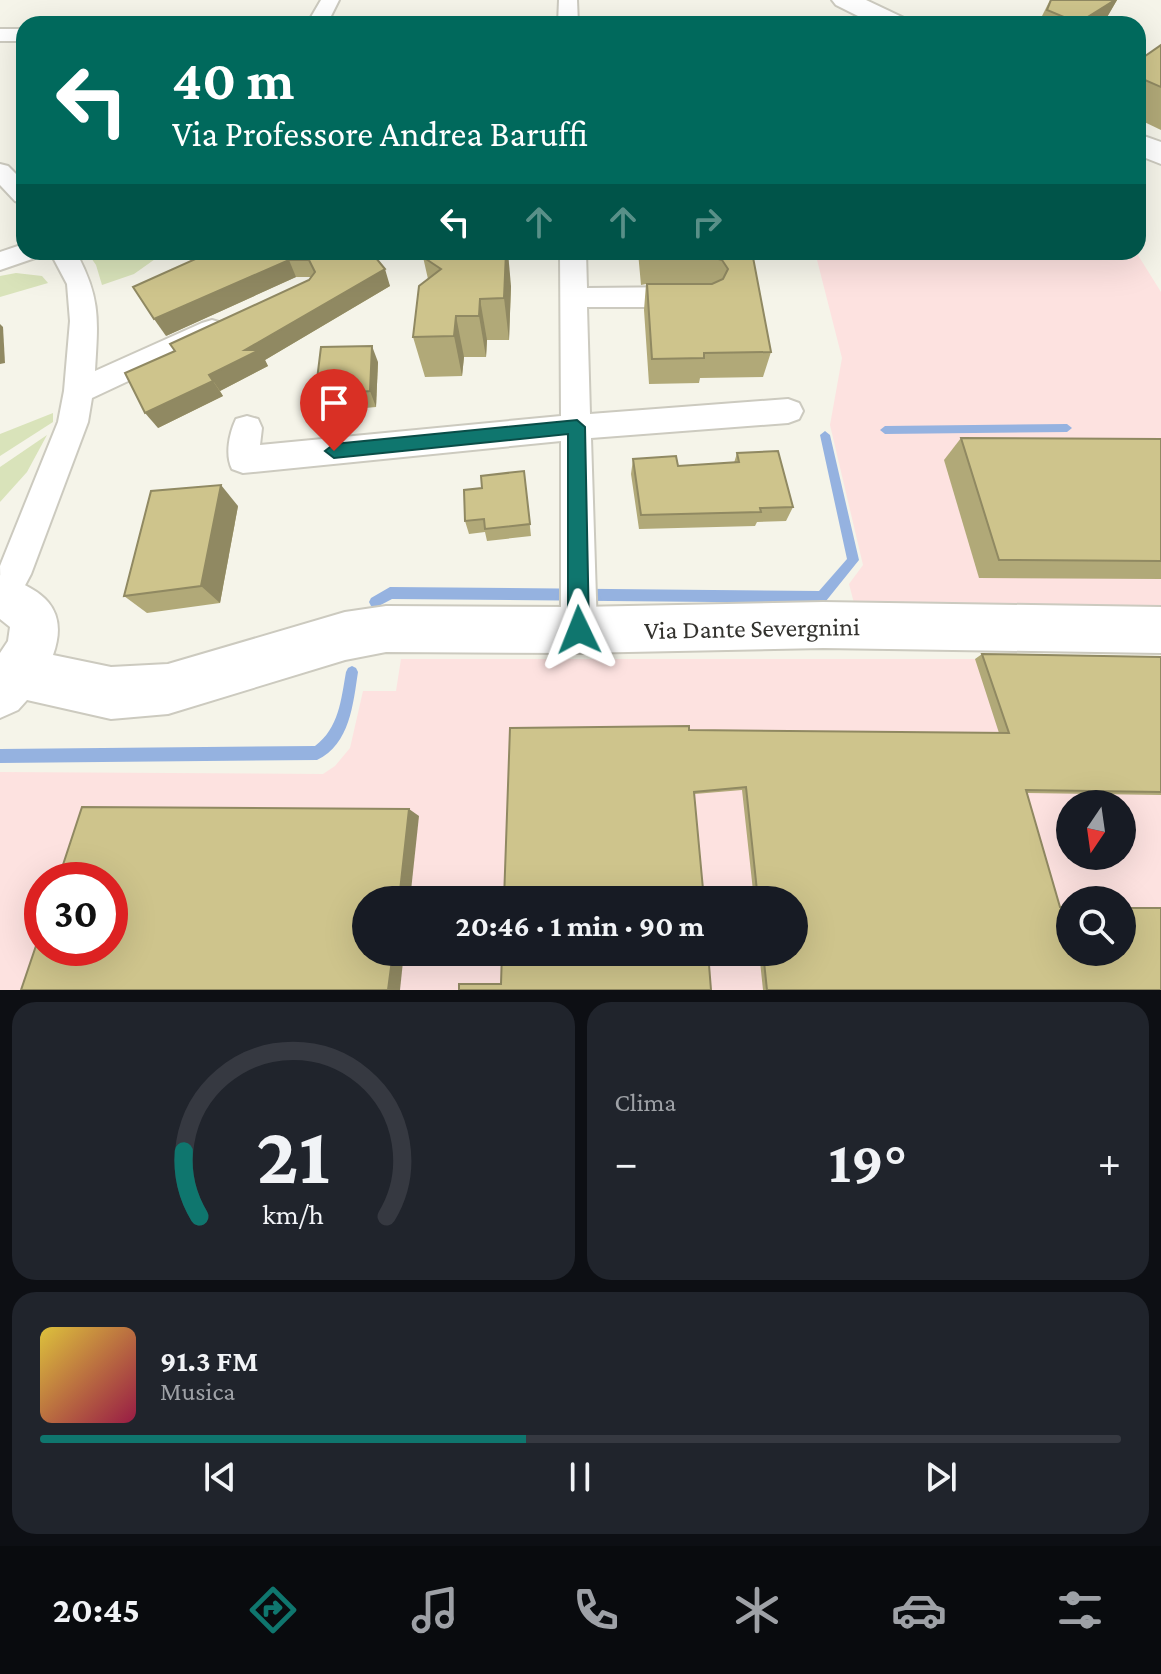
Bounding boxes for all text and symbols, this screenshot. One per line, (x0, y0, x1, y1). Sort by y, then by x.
icon: left (40, 48, 144, 152)
text: 40 m (172, 49, 294, 111)
text: Via Professore Andrea Baruffi (172, 114, 588, 154)
icon: left (433, 200, 477, 244)
icon: ahead (517, 200, 561, 244)
icon: ahead (601, 200, 645, 244)
icon: right (685, 200, 729, 244)
pin (300, 369, 368, 451)
icon: arrive (312, 381, 356, 425)
position arrow (537, 588, 621, 672)
street label: Via Dante Severgnini (644, 612, 860, 645)
north arrow (1056, 790, 1136, 870)
map controls (1056, 790, 1136, 966)
speed limit sign: 30 (24, 862, 128, 966)
button: search (1056, 886, 1136, 966)
text: 20:46 · 1 min · 90 m (455, 909, 705, 942)
text: Clima (615, 1088, 676, 1117)
text: 21 (256, 1108, 330, 1201)
text: 19° (828, 1128, 907, 1195)
text: − (615, 1138, 638, 1186)
text: + (1098, 1138, 1121, 1186)
text: km/h (262, 1198, 324, 1230)
text: 91.3 FM (160, 1344, 258, 1377)
text: Musica (160, 1377, 235, 1406)
icon: previous (198, 1455, 242, 1499)
icon: pause (558, 1455, 602, 1499)
icon: next (919, 1455, 963, 1499)
icon: directions (245, 1582, 301, 1638)
icon: music (407, 1582, 463, 1638)
icon: phone (568, 1582, 624, 1638)
icon: climate (729, 1582, 785, 1638)
icon: car (891, 1582, 947, 1638)
icon: filters (1052, 1582, 1108, 1638)
text: 20:45 (53, 1590, 140, 1630)

